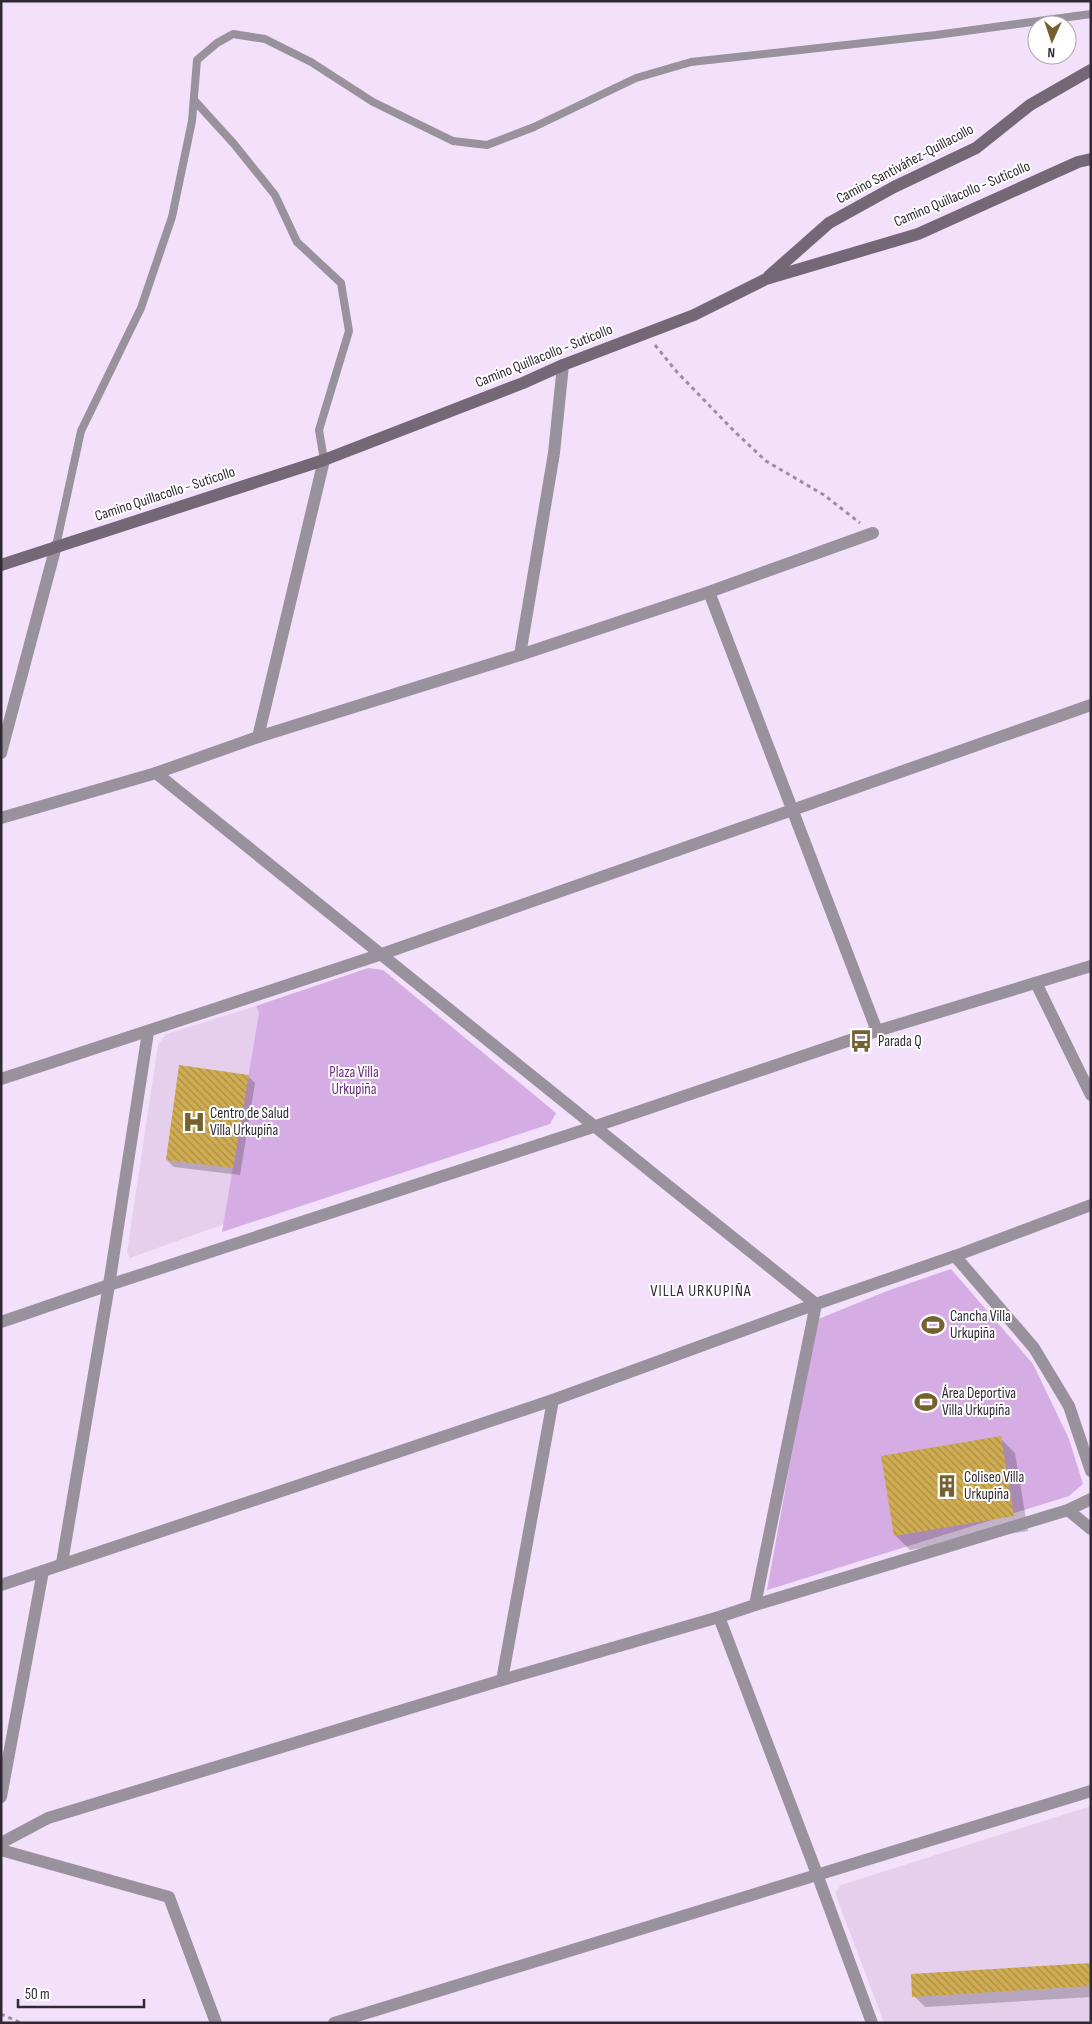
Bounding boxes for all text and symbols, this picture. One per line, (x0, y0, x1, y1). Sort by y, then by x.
north arrow (1027, 15, 1077, 65)
text: N (1047, 44, 1056, 61)
street label: Camino Santiváñez-Quillacollo (833, 120, 977, 208)
street label: Camino Quillacollo - Suticollo (891, 157, 1033, 231)
street label: Camino Quillacollo - Suticollo (473, 320, 615, 392)
street label: Camino Quillacollo - Suticollo (92, 462, 238, 526)
bus stop icon: Parada Q (848, 1028, 874, 1054)
place label: Parada Q (878, 1032, 922, 1051)
park label: Plaza Villa Urkupiña (329, 1063, 379, 1099)
place label: Centro de Salud Villa Urkupiña (210, 1104, 289, 1140)
hospital icon: Centro de Salud Villa Urkupiña (181, 1109, 207, 1135)
district label: VILLA URKUPIÑA (650, 1282, 752, 1301)
place label: Cancha Villa Urkupiña (950, 1307, 1011, 1343)
sports icon: Cancha Villa Urkupiña (920, 1312, 946, 1338)
place label: Área Deportiva Villa Urkupiña (941, 1384, 1016, 1420)
sports icon: Área Deportiva Villa Urkupiña (913, 1389, 939, 1415)
place label: Coliseo Villa Urkupiña (964, 1468, 1024, 1504)
building icon: Coliseo Villa Urkupiña (934, 1473, 960, 1499)
scale bar (18, 1976, 144, 2008)
text: 50 m (25, 1985, 50, 2004)

